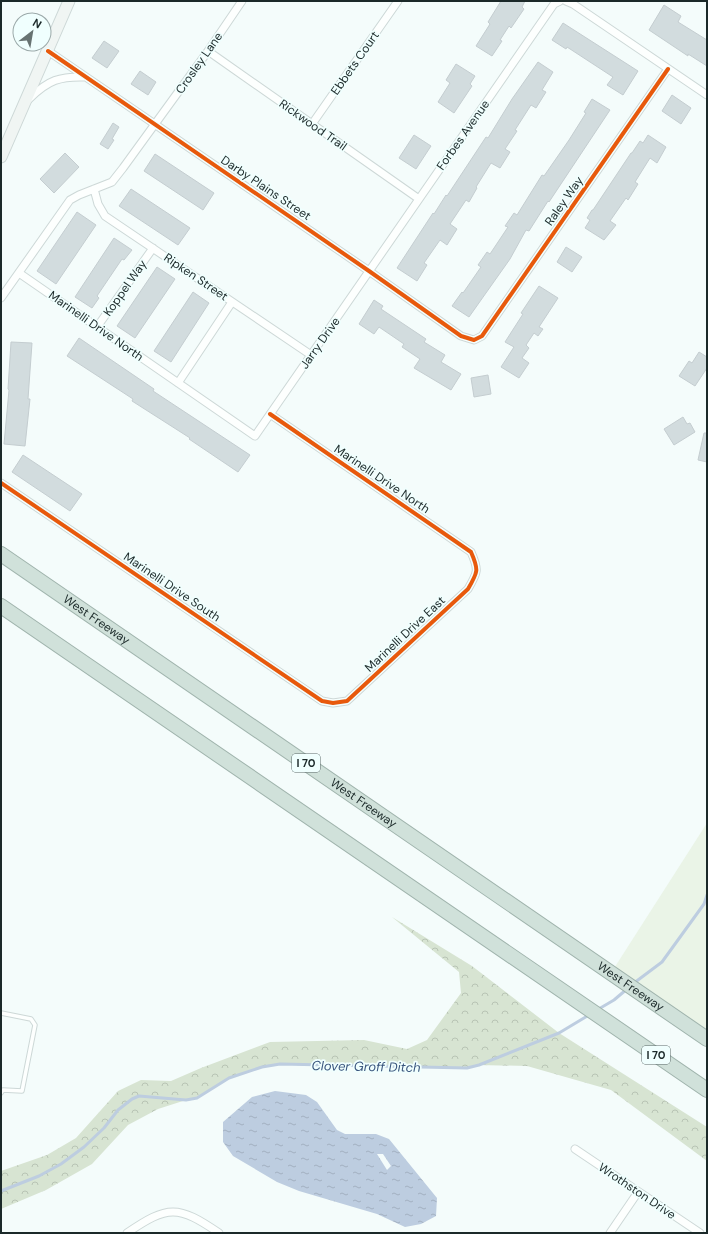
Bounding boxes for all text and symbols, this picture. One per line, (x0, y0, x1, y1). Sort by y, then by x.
north arrow (12, 12, 52, 52)
text: N (30, 15, 44, 31)
street label: Ebbets Court (327, 28, 383, 98)
street label: Crosley Lane (172, 29, 226, 97)
street label: Rickwood Trail (276, 96, 350, 154)
street label: Forbes Avenue (433, 97, 493, 173)
street label: Darby Plains Street (218, 152, 314, 224)
street label: Raley Way (541, 173, 587, 229)
street label: Ripken Street (161, 250, 231, 304)
street label: Koppel Way (100, 256, 151, 319)
street label: Marinelli Drive North (45, 287, 147, 365)
street label: Jarry Drive (296, 314, 344, 372)
street label: Marinelli Drive North (331, 441, 433, 517)
street label: Marinelli Drive South (121, 549, 223, 625)
street label: West Freeway (60, 591, 133, 648)
street label: Marinelli Drive East (361, 592, 449, 675)
road number: I 70 (292, 754, 320, 772)
street label: West Freeway (327, 775, 400, 832)
street label: West Freeway (594, 958, 667, 1015)
road number: I 70 (642, 1046, 670, 1064)
water label: Clover Groff Ditch (311, 1057, 421, 1076)
street label: Wrothston Drive (595, 1159, 679, 1223)

